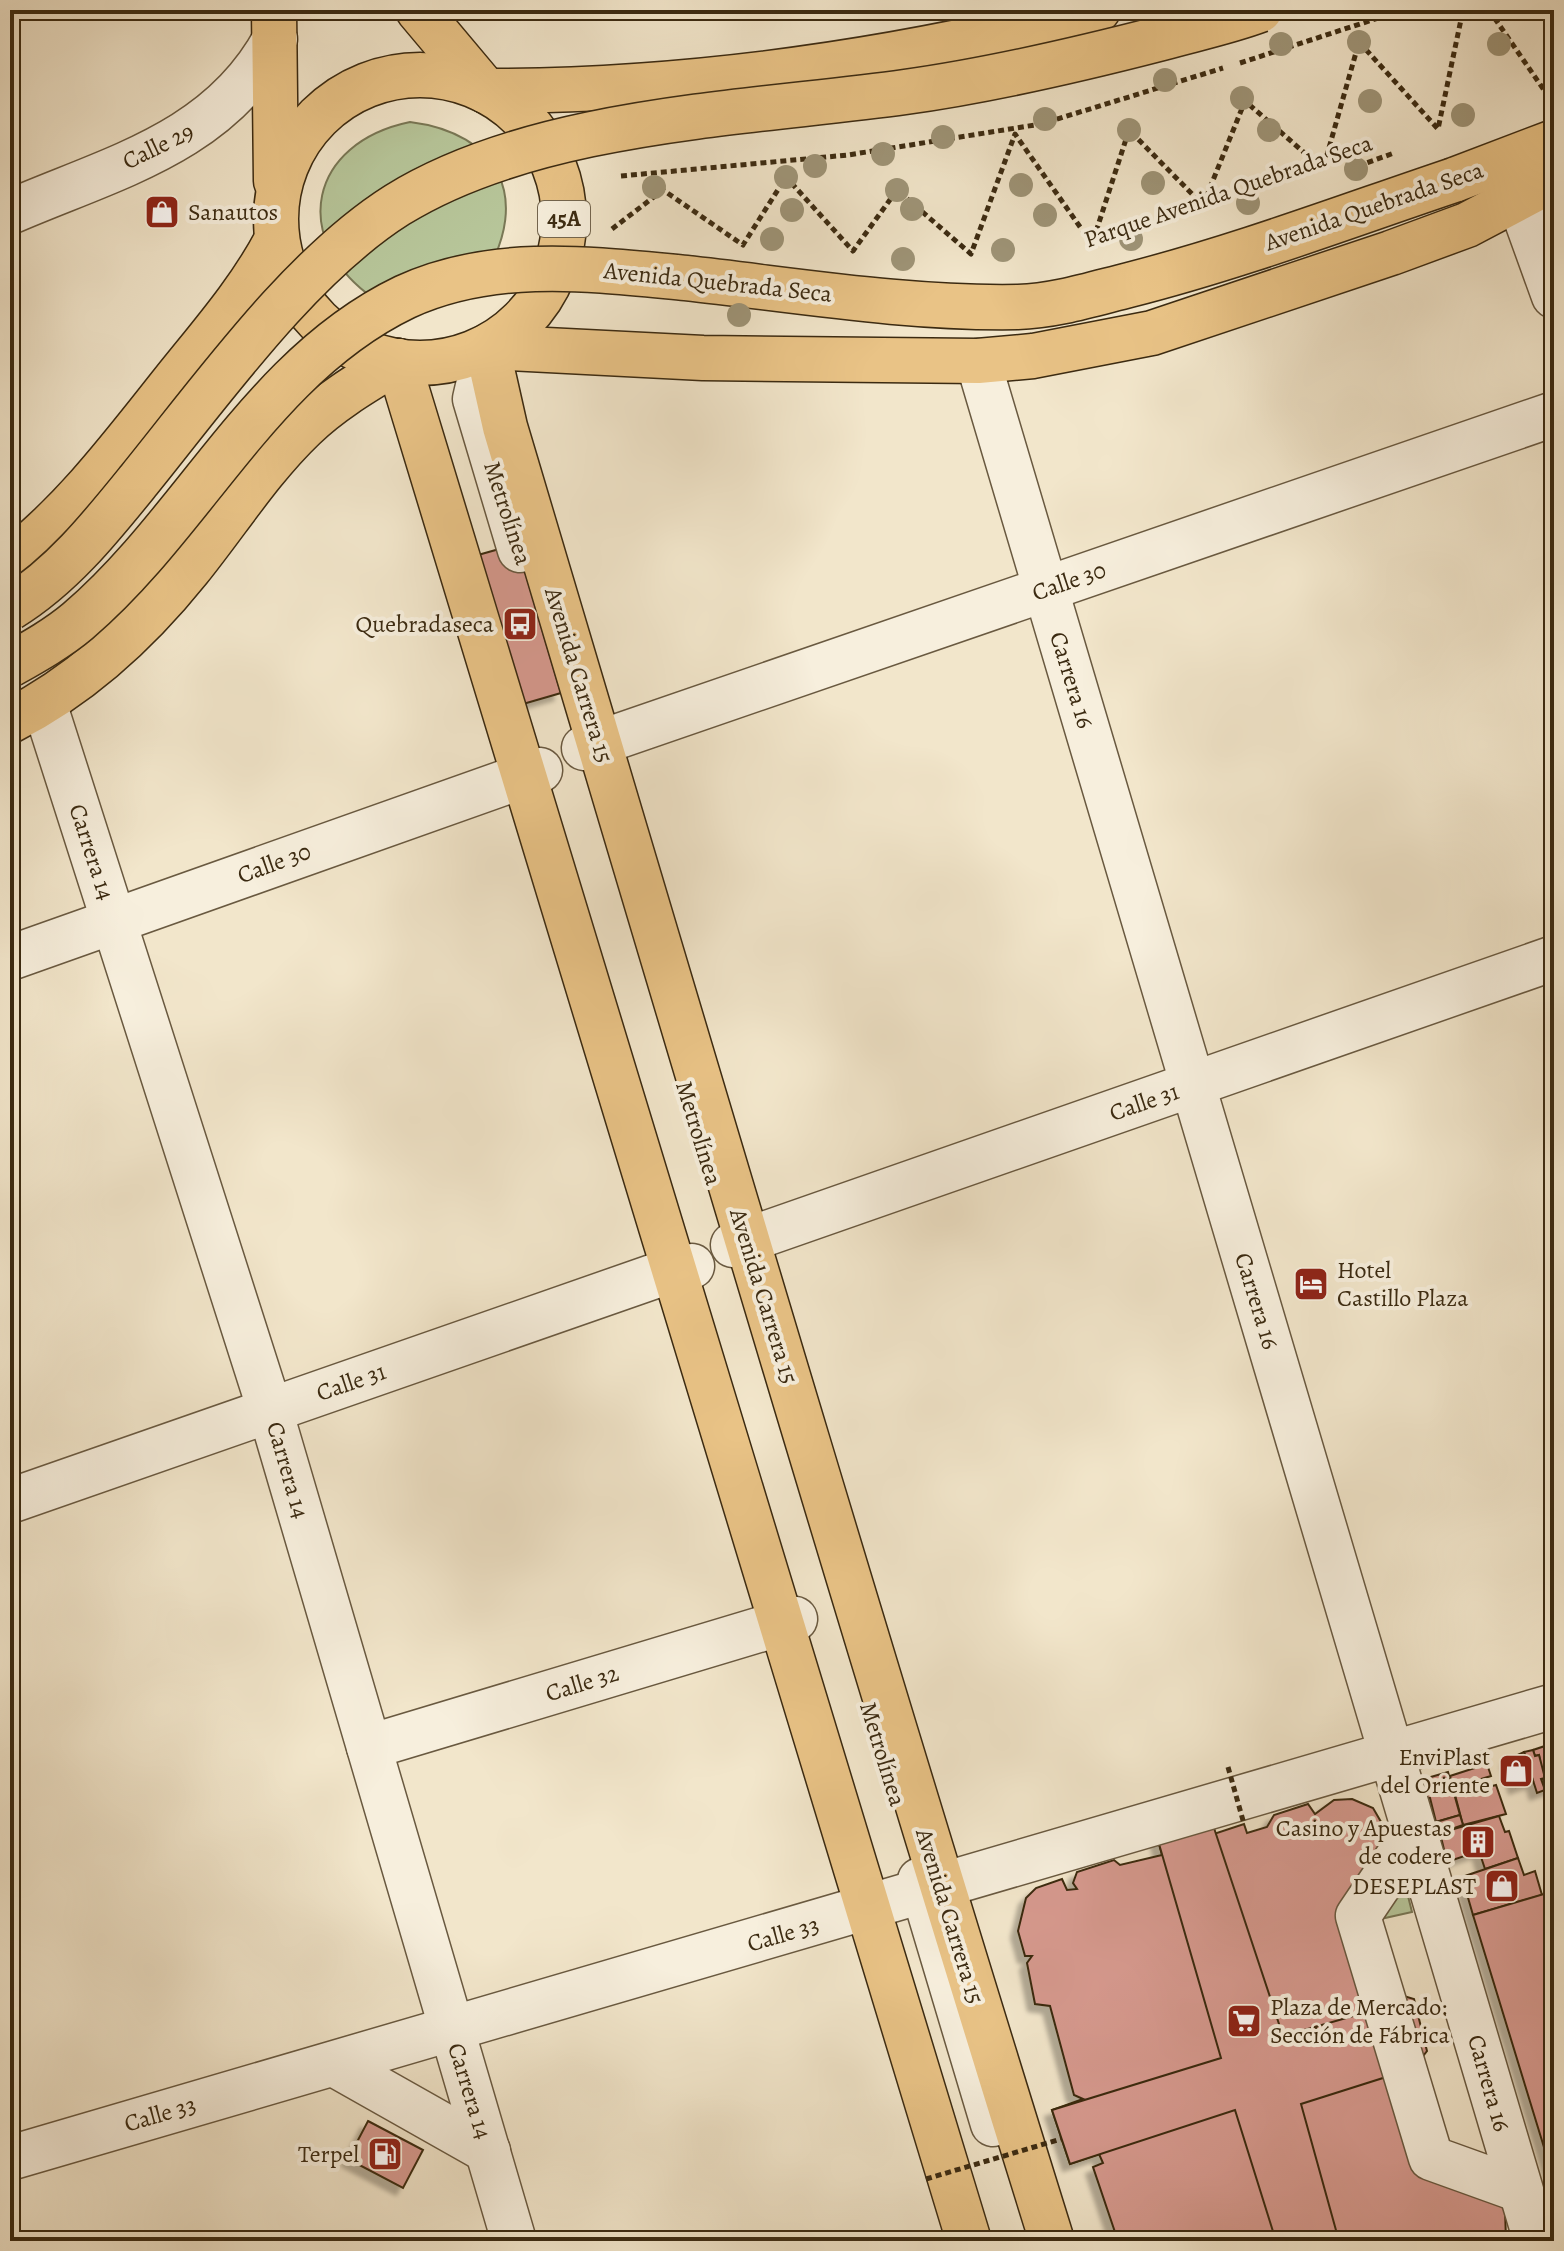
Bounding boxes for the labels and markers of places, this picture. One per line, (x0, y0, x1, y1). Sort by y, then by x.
shop icon: Sanautos (143, 193, 181, 231)
place label: Sanautos (188, 196, 278, 228)
bus stop icon: Quebradaseca (501, 605, 539, 643)
place label: Quebradaseca (356, 608, 495, 640)
place label: Hotel Castillo Plaza (1337, 1254, 1469, 1314)
hotel icon: Hotel Castillo Plaza (1292, 1265, 1330, 1303)
place label: EnviPlast del Oriente (1381, 1741, 1490, 1801)
shop icon: EnviPlast del Oriente (1497, 1752, 1535, 1790)
place label: Casino y Apuestas de codere (1276, 1812, 1452, 1872)
building icon: Casino y Apuestas de codere (1459, 1823, 1497, 1861)
shop icon: DESEPLAST (1483, 1867, 1521, 1905)
place label: DESEPLAST (1352, 1870, 1476, 1902)
place label: Plaza de Mercado: Sección de Fábrica (1270, 1991, 1451, 2051)
supermarket icon: Plaza de Mercado: Sección de Fábrica (1225, 2002, 1263, 2040)
fuel station icon: Terpel (366, 2135, 404, 2173)
place label: Terpel (298, 2138, 359, 2170)

